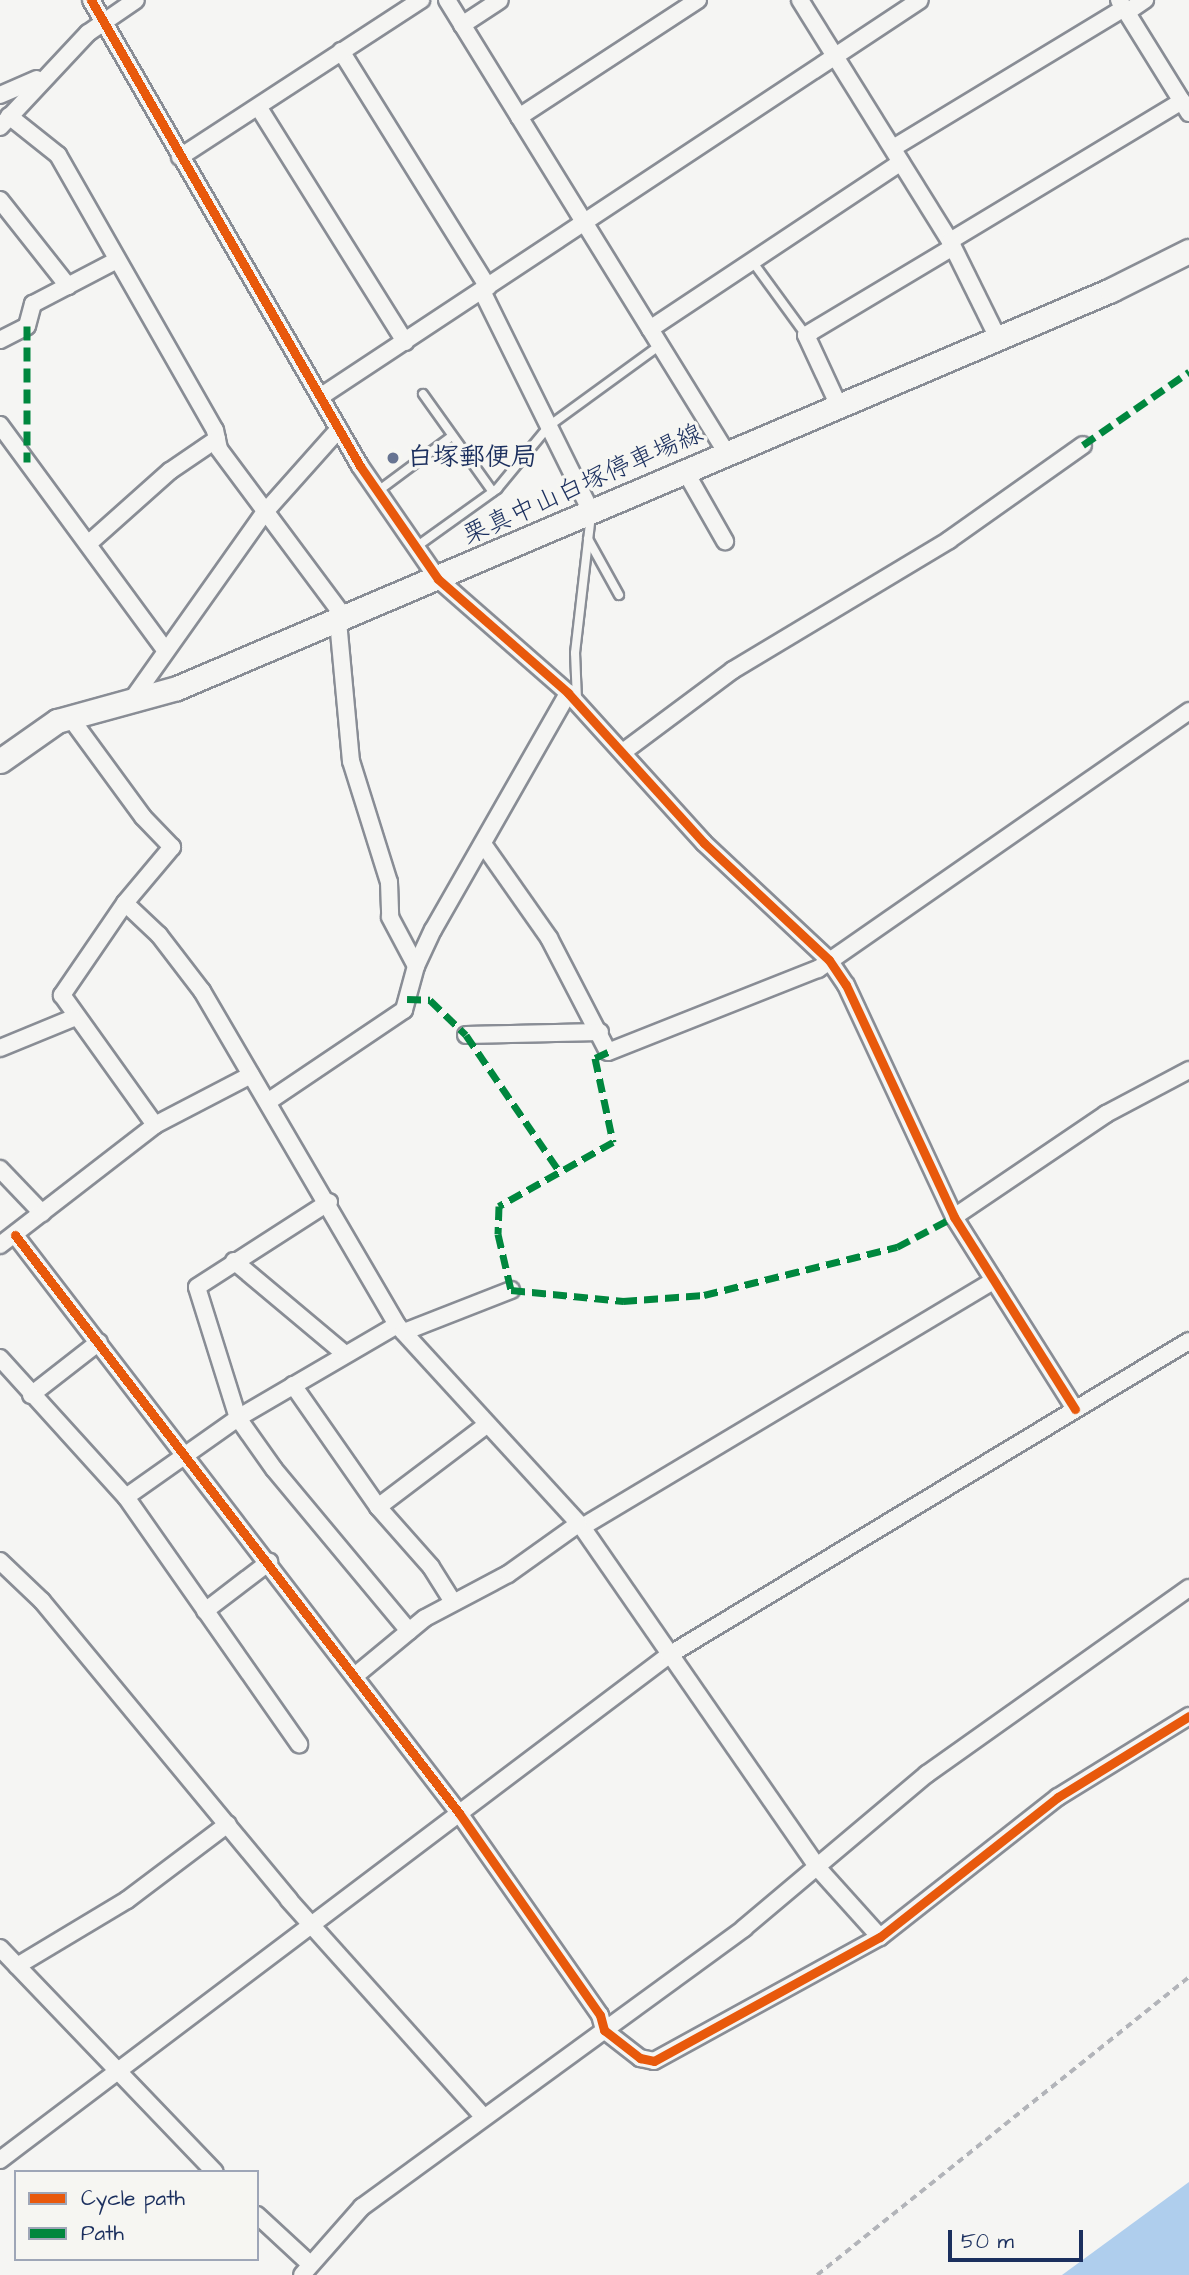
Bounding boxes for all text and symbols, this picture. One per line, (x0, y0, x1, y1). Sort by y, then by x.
street label: 栗真中山白塚停車場線 (458, 418, 708, 552)
place label: 白塚郵便局 (407, 442, 537, 474)
marker: 白塚郵便局 (385, 450, 401, 466)
legend (14, 2170, 259, 2261)
text: Cycle path (81, 2184, 185, 2213)
scale bar (951, 2216, 1086, 2260)
text: Path (81, 2219, 124, 2248)
text: 50 m (961, 2227, 1014, 2256)

